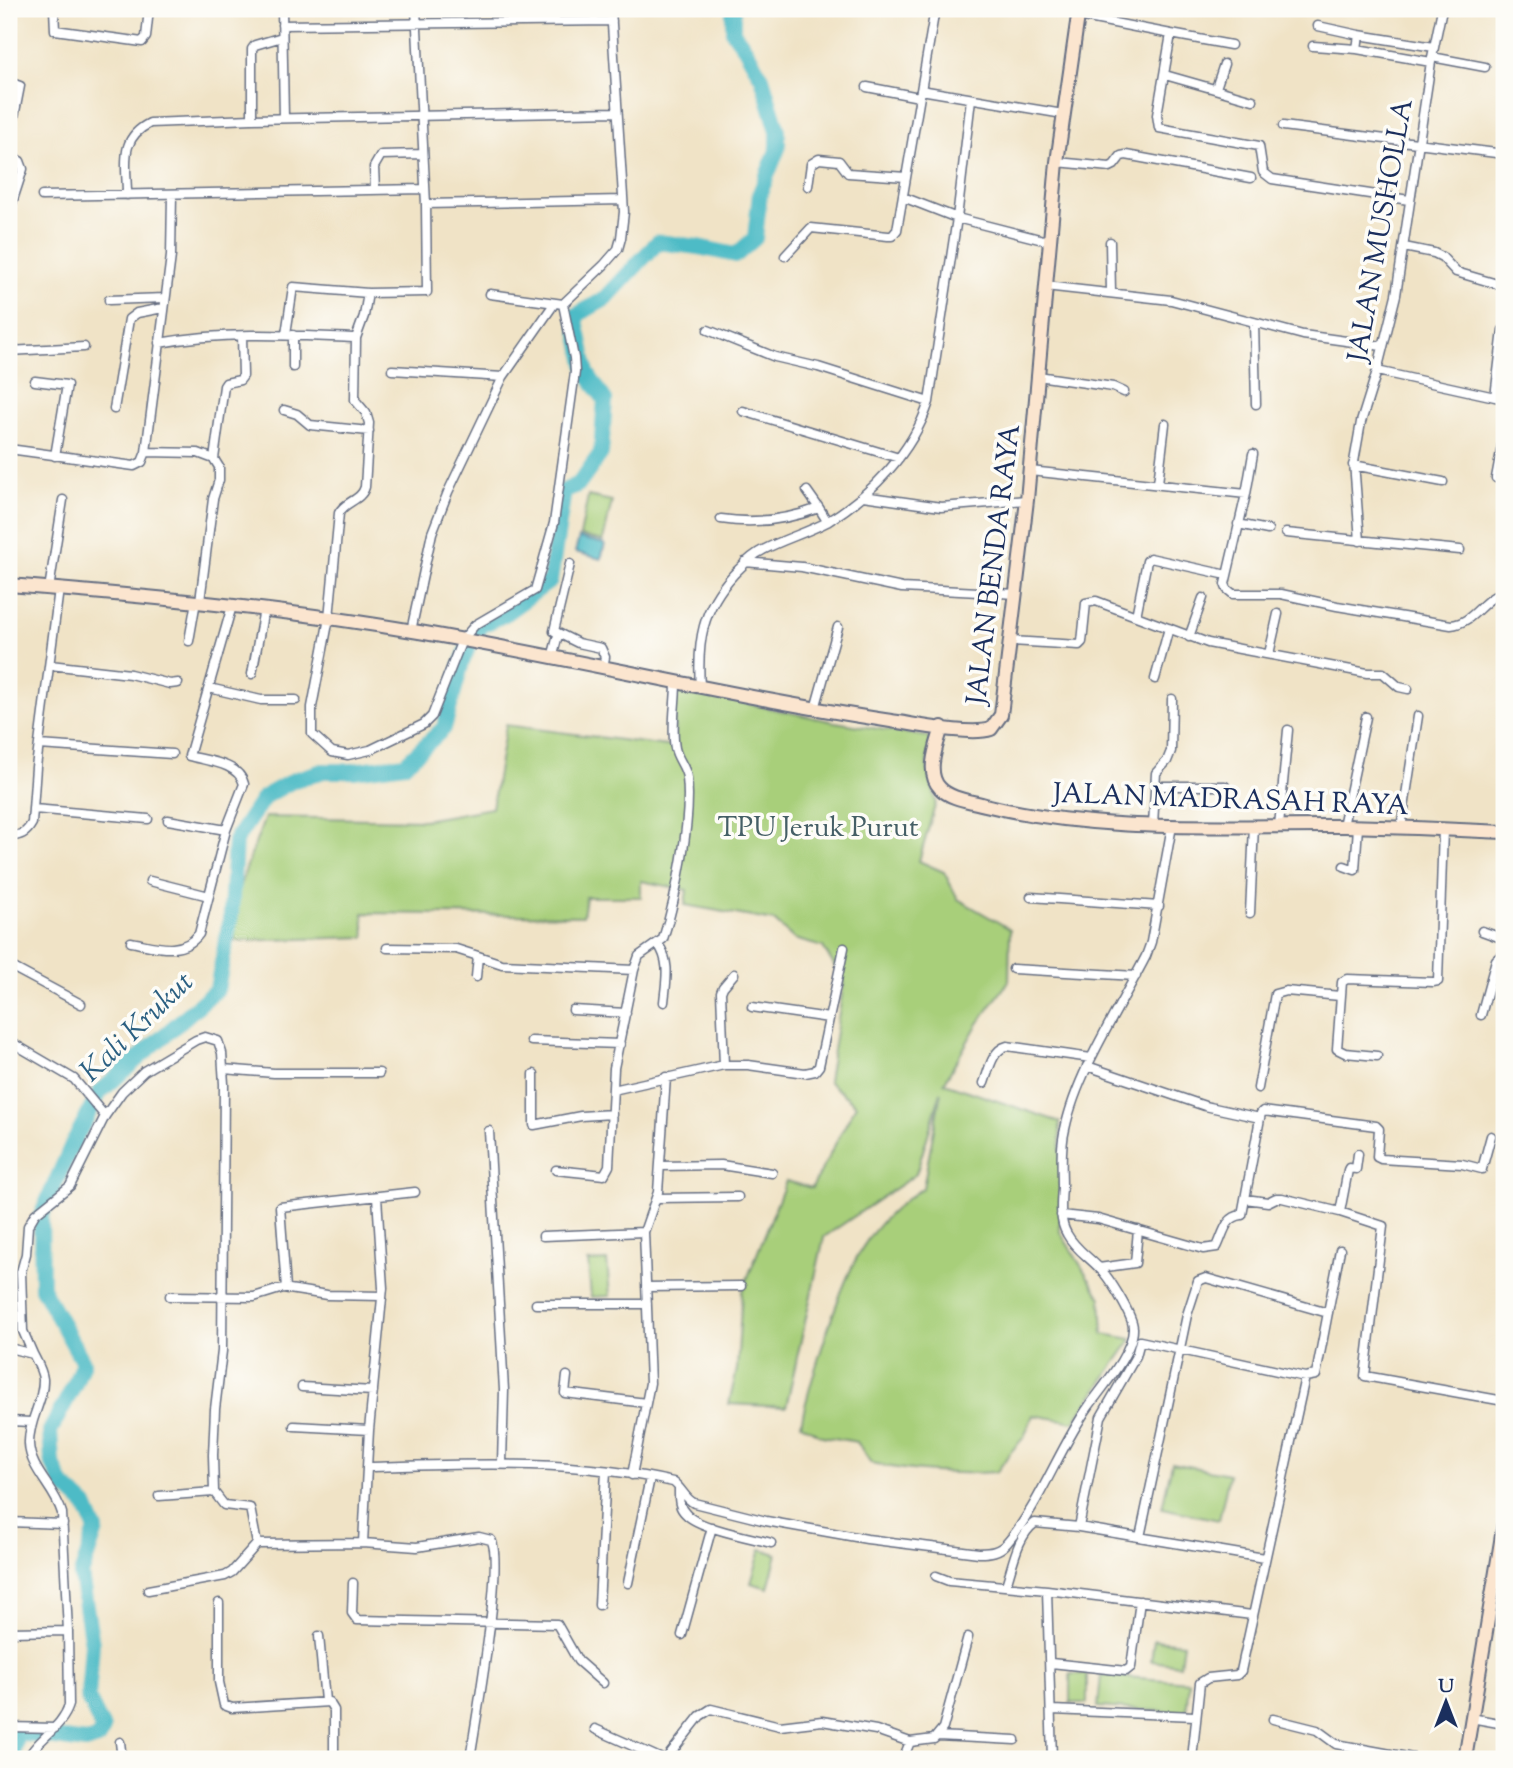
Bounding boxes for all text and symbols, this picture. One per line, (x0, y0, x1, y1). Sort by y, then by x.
street label: JALAN MUSHOLLA (1339, 96, 1425, 367)
street label: JALAN BENDA RAYA (958, 421, 1032, 709)
street label: JALAN MADRASAH RAYA (1050, 775, 1410, 827)
park label: TPU Jeruk Purut (717, 809, 919, 849)
water label: Kali Krukut (71, 962, 204, 1093)
north arrow (1412, 1666, 1482, 1736)
text: U (1438, 1674, 1454, 1701)

